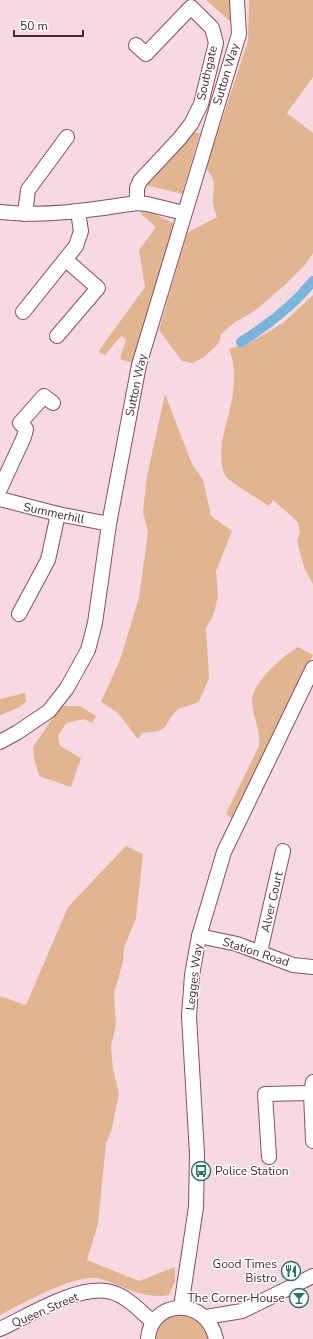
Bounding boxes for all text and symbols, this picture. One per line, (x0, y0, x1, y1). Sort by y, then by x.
scale bar (14, 12, 83, 38)
text: 50 m (20, 18, 48, 34)
street label: Sutton Way (209, 40, 243, 107)
street label: Southgate (193, 44, 221, 102)
street label: Sutton Way (122, 351, 151, 418)
street label: Summerhill (22, 499, 86, 527)
street label: Alver Court (257, 869, 287, 934)
street label: Station Road (221, 934, 291, 970)
street label: Legges Way (182, 942, 206, 1011)
bus stop icon: Police Station (190, 1160, 212, 1182)
place label: Police Station (215, 1163, 289, 1179)
place label: Good Times Bistro (212, 1256, 277, 1286)
restaurant icon: Good Times Bistro (280, 1260, 302, 1282)
bar icon: The Corner House (288, 1287, 310, 1309)
street label: Queen Street (9, 1288, 82, 1331)
place label: The Corner House (188, 1290, 285, 1306)

